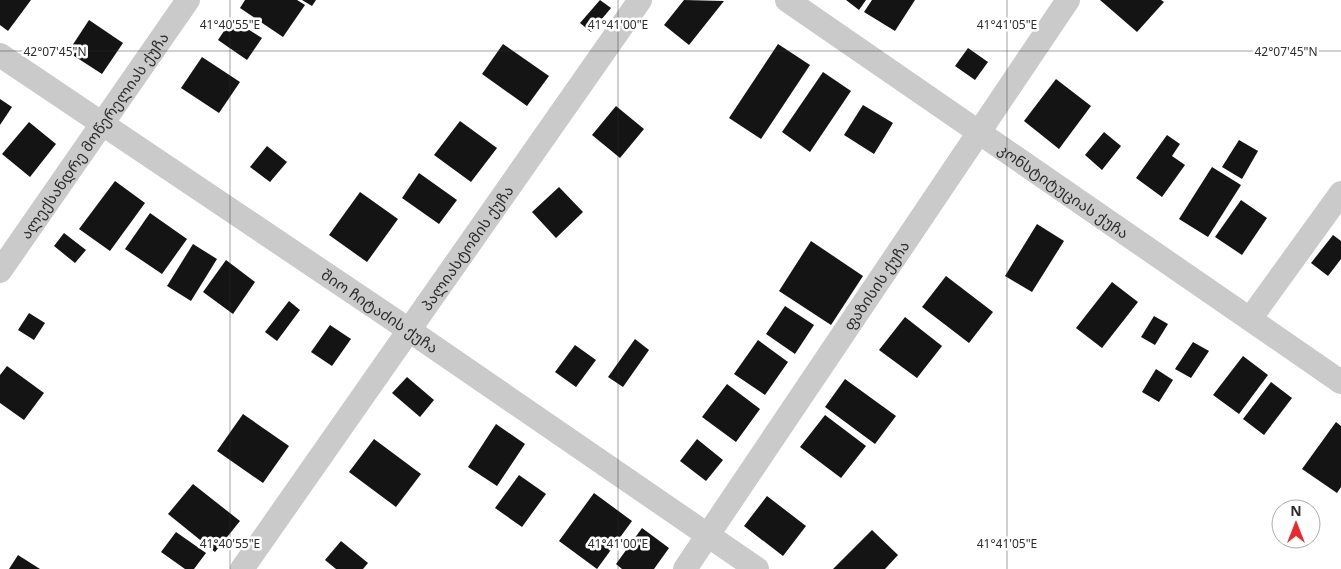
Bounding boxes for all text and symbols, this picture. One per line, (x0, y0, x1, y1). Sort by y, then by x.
text: 41°40'55"E (200, 16, 260, 33)
text: 41°41'00"E (588, 16, 648, 33)
text: 41°41'05"E (977, 16, 1037, 33)
street label: ალექსანდრე მოწერელიას ქუჩა (15, 28, 173, 243)
text: 42°07'45"N (23, 43, 87, 60)
text: 42°07'45"N (1254, 43, 1318, 60)
street label: კონსტიტუციას ქუჩა (994, 139, 1133, 243)
street label: პალიასტომის ქუჩა (416, 181, 517, 314)
street label: ფაზისის ქუჩა (839, 236, 913, 334)
street label: შიო ჩიტაძის ქუჩა (318, 264, 442, 357)
north arrow (1271, 499, 1321, 549)
text: N (1290, 501, 1302, 520)
text: 41°40'55"E (200, 535, 260, 552)
text: 41°41'00"E (588, 535, 648, 552)
text: 41°41'05"E (977, 535, 1037, 552)

